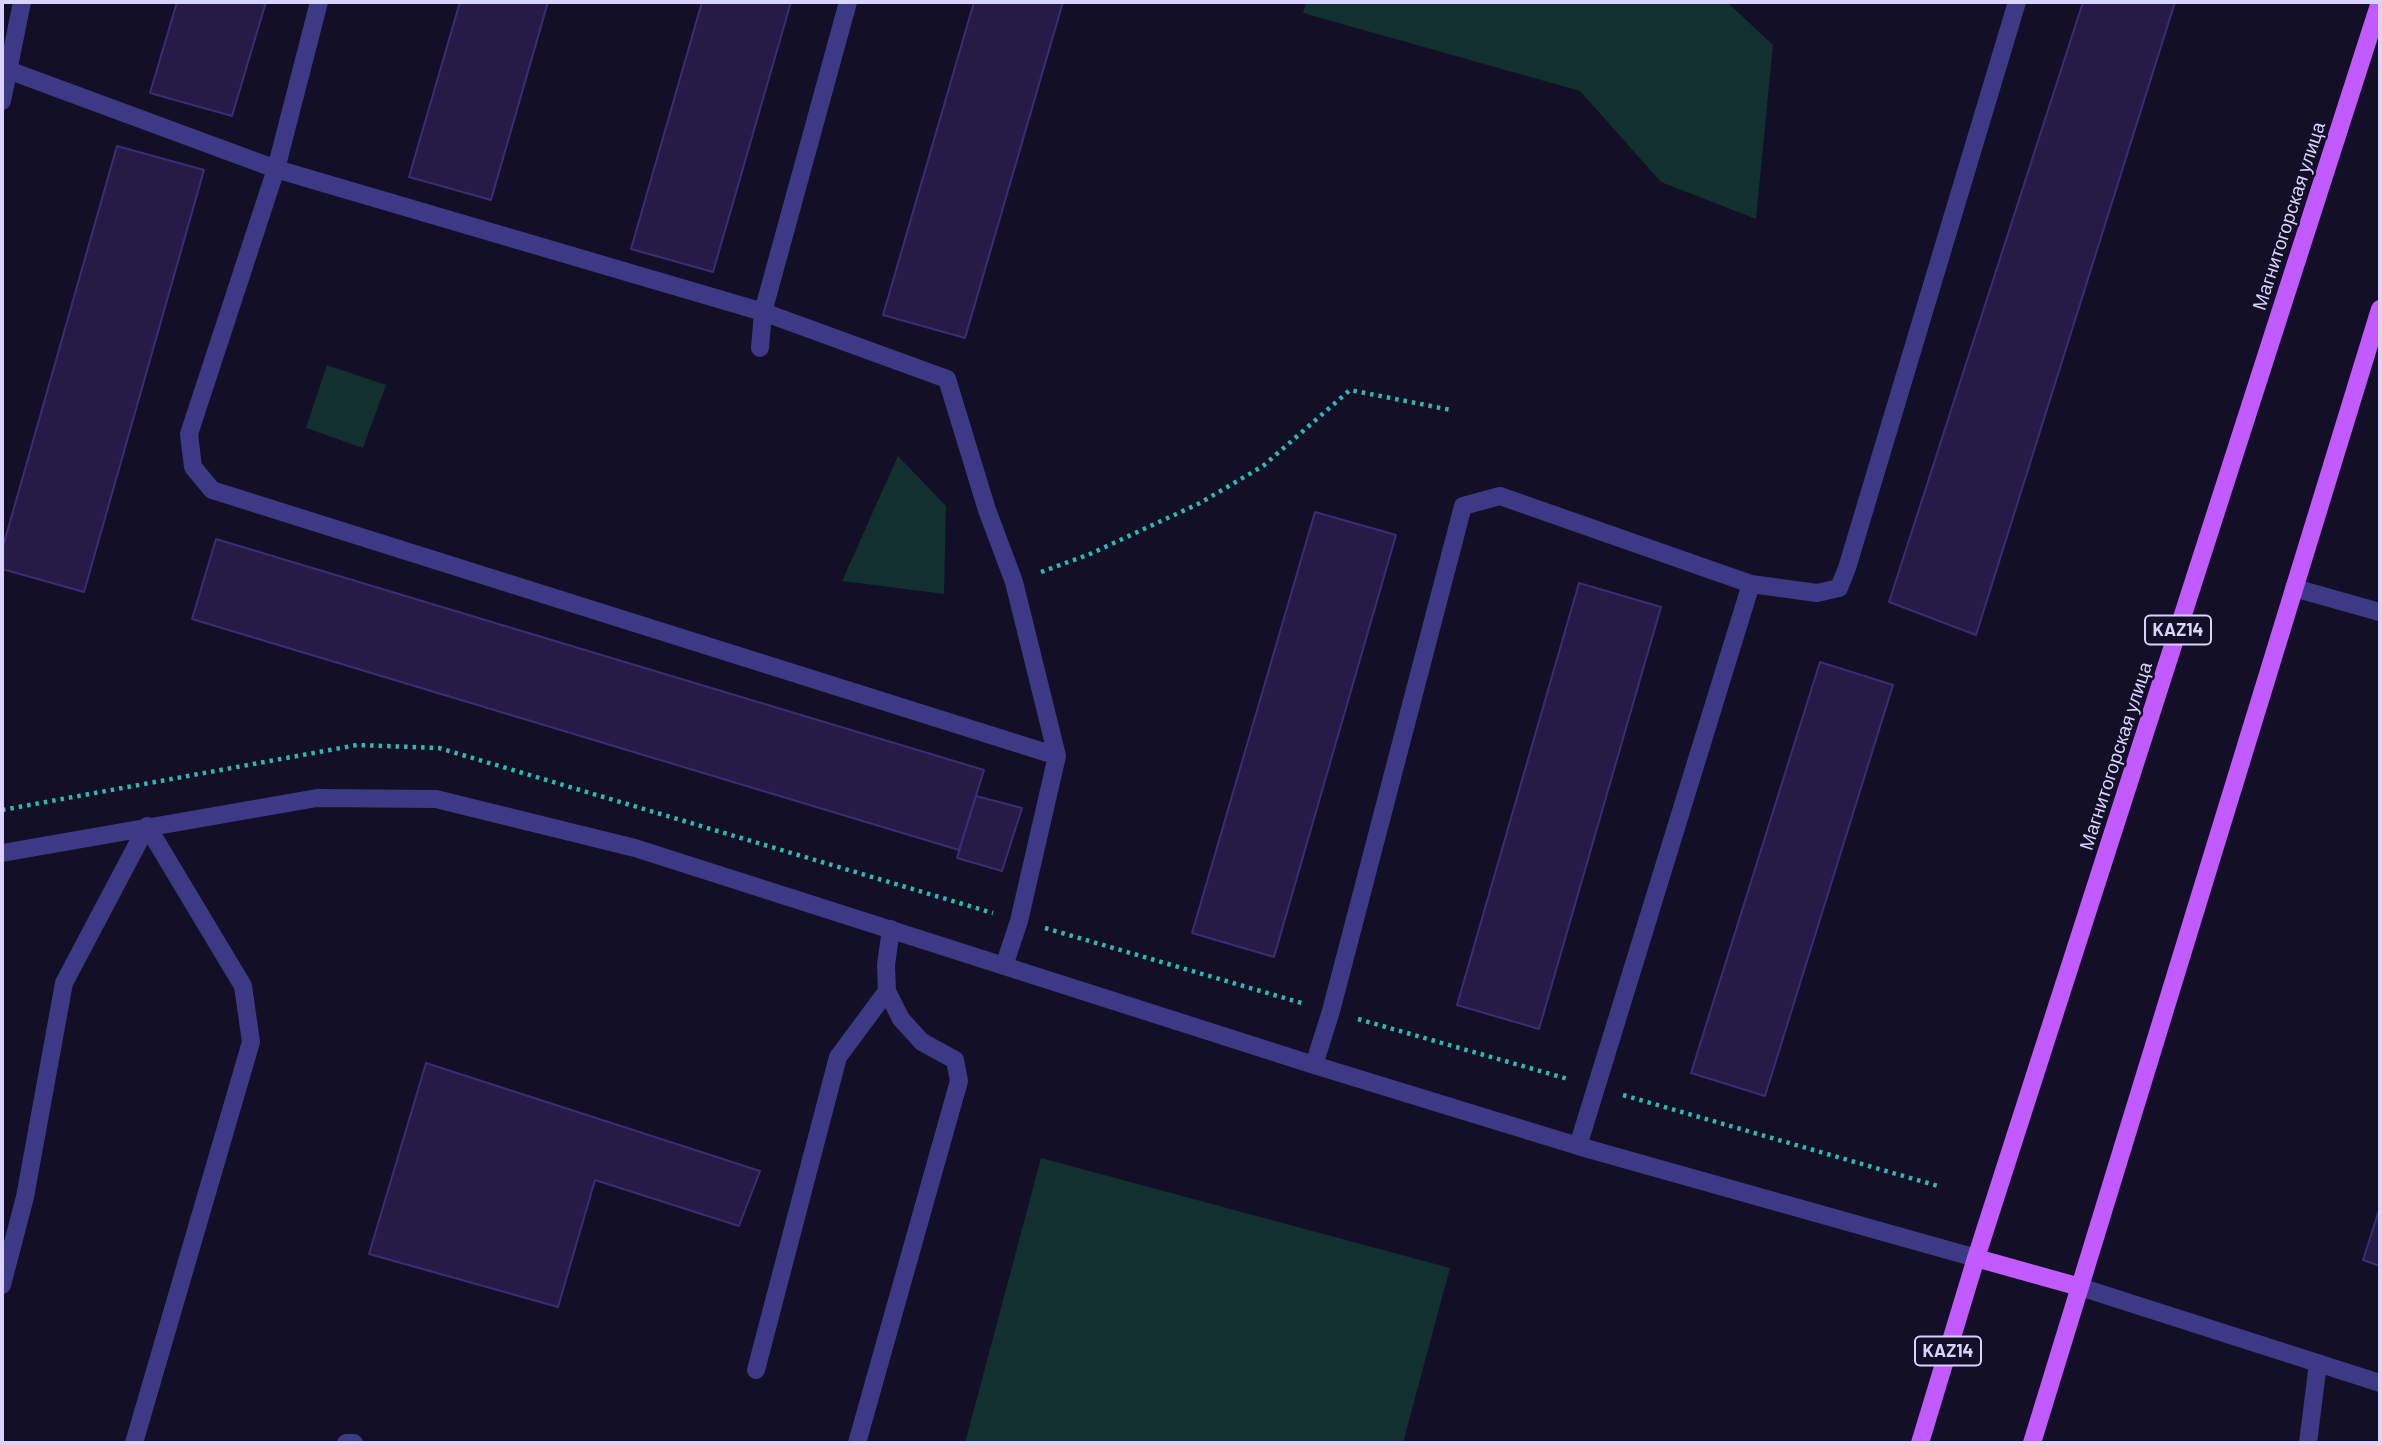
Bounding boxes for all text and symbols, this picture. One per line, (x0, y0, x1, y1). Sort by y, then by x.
street label: Магнитогорская улица (2248, 119, 2330, 313)
road number: KAZ14 (2145, 616, 2211, 644)
street label: Магнитогорская улица (2075, 659, 2157, 853)
road number: KAZ14 (1915, 1336, 1981, 1366)

